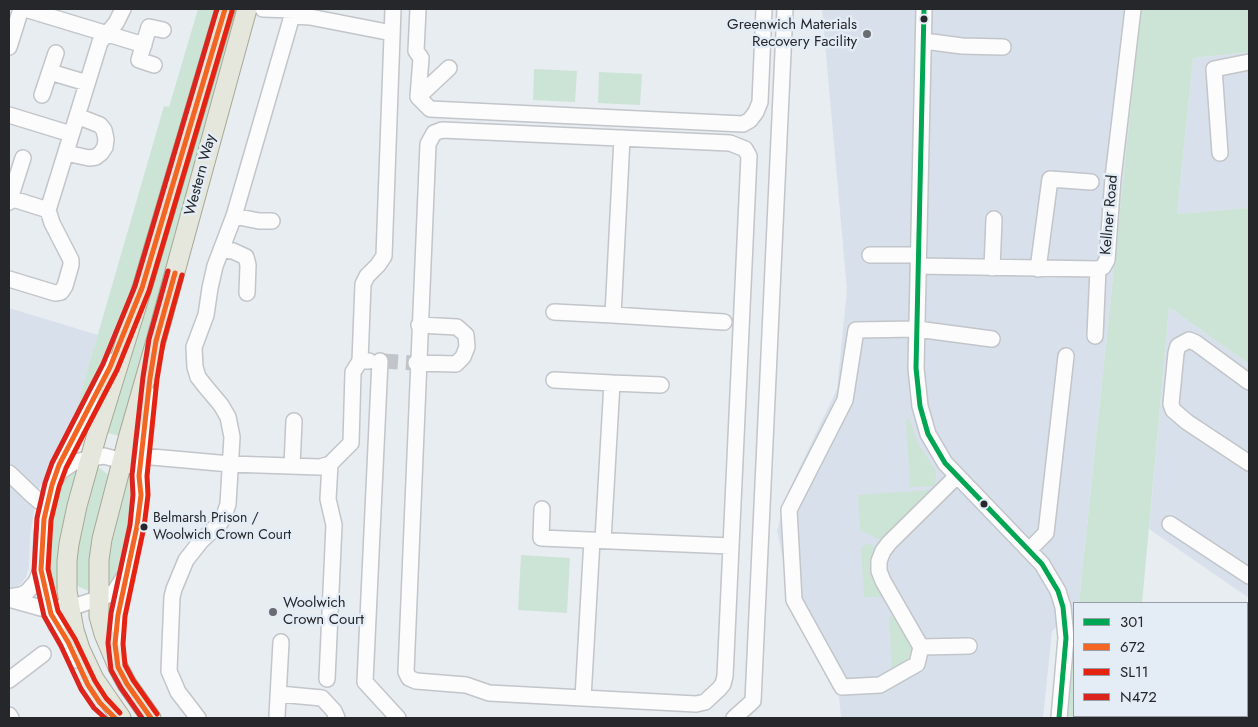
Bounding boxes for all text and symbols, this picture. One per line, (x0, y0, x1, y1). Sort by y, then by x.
unlabelled marker (919, 14, 929, 24)
place label: Greenwich Materials Recovery Facility (727, 16, 857, 51)
marker: Greenwich Materials Recovery Facility (861, 28, 873, 40)
street label: Western Way (182, 132, 220, 218)
street label: Kellner Road (1098, 174, 1122, 256)
unlabelled marker (979, 499, 989, 509)
place label: Belmarsh Prison / Woolwich Crown Court (153, 511, 291, 544)
marker: Belmarsh Prison / Woolwich Crown Court (139, 522, 149, 532)
place label: Woolwich Crown Court (283, 594, 364, 629)
legend (1073, 602, 1248, 717)
marker: Woolwich Crown Court (267, 606, 279, 618)
text: 301 (1120, 611, 1144, 633)
text: 672 (1120, 636, 1145, 658)
text: SL11 (1120, 661, 1148, 683)
text: N472 (1120, 686, 1157, 708)

